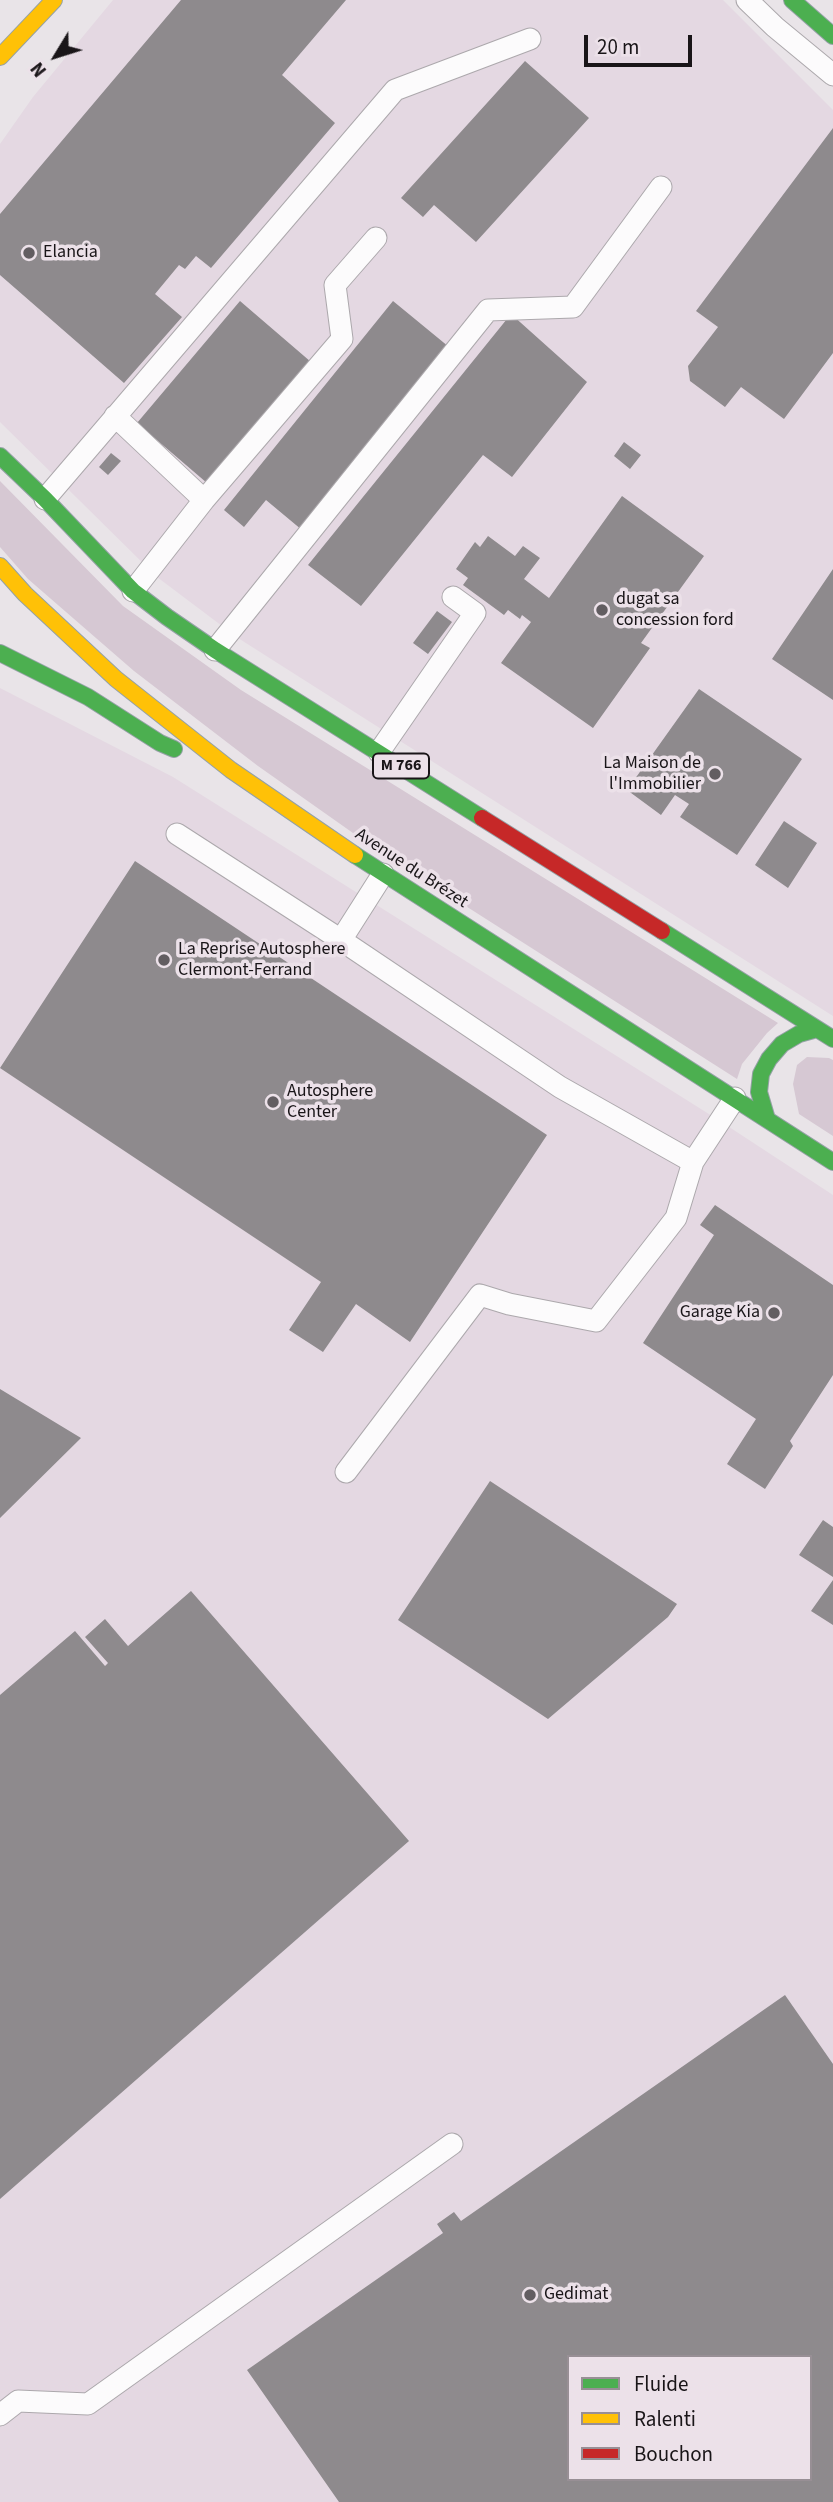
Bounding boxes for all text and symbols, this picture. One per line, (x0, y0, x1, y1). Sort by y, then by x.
north arrow (21, 21, 91, 91)
scale bar (588, 21, 696, 65)
text: 20 m (597, 32, 639, 62)
text: N (25, 56, 54, 83)
place label: Elancia (43, 242, 98, 264)
marker: Elancia (21, 245, 37, 261)
place label: dugat sa concession ford (616, 589, 734, 632)
marker: dugat sa concession ford (594, 602, 610, 618)
place label: La Maison de l'Immobilier (603, 753, 701, 796)
road number: M 766 (373, 754, 429, 778)
marker: La Maison de l'Immobilier (707, 766, 723, 782)
street label: Avenue du Brézet (350, 824, 472, 914)
place label: La Reprise Autosphere Clermont-Ferrand (178, 939, 345, 982)
marker: La Reprise Autosphere Clermont-Ferrand (156, 952, 172, 968)
place label: Autosphere Center (287, 1081, 373, 1124)
marker: Autosphere Center (265, 1094, 281, 1110)
place label: Garage Kia (680, 1302, 760, 1324)
marker: Garage Kia (766, 1305, 782, 1321)
place label: Gedimat (544, 2284, 608, 2306)
marker: Gedimat (522, 2287, 538, 2303)
legend (567, 2355, 812, 2481)
text: Fluide (634, 2369, 688, 2399)
text: Ralenti (634, 2404, 696, 2434)
text: Bouchon (634, 2439, 713, 2469)

